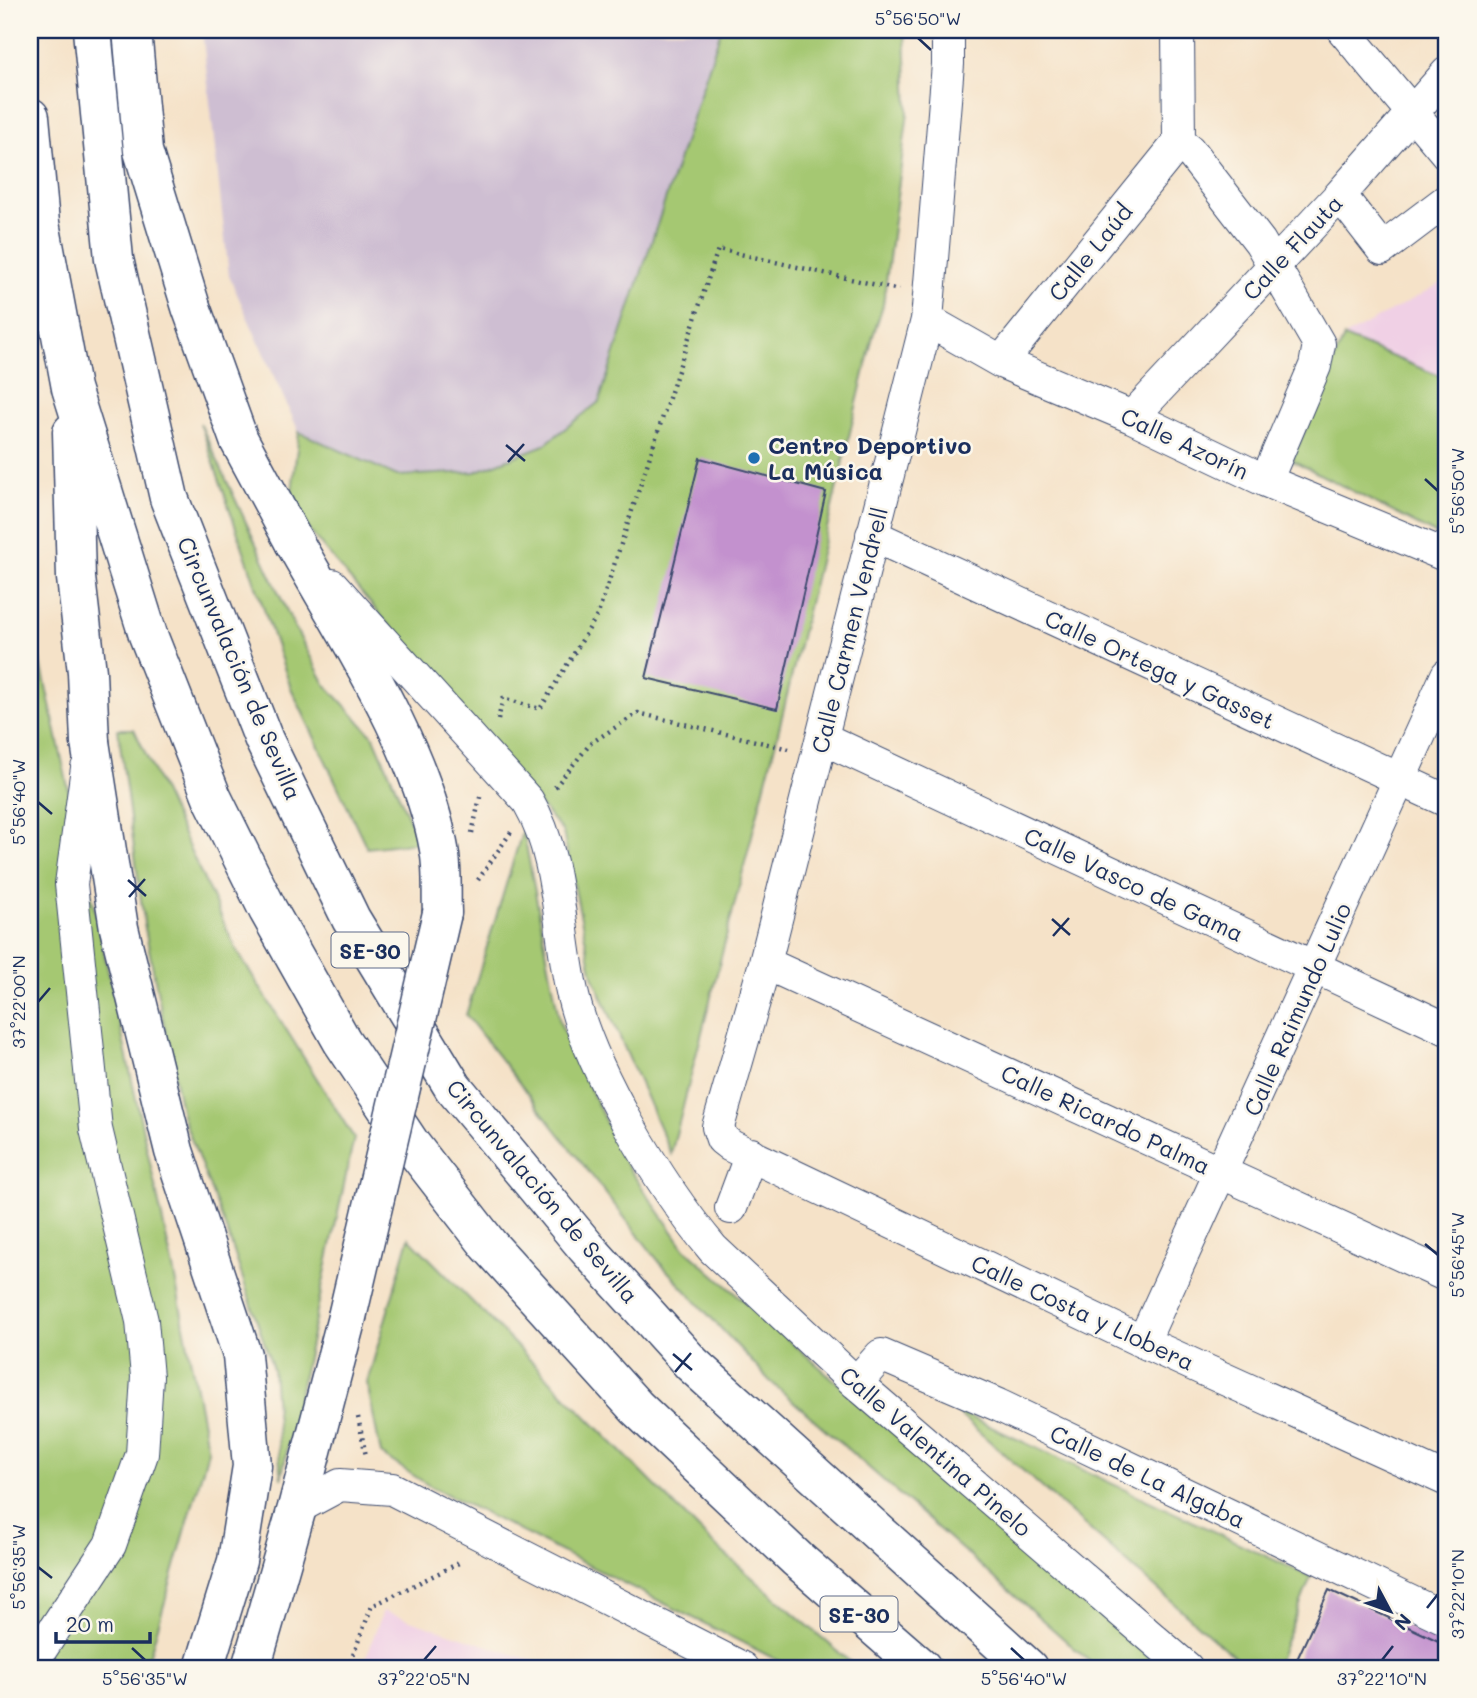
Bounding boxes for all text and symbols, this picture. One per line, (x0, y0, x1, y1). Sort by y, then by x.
text: 5°56'50"W (875, 6, 961, 30)
street label: Calle Flauta (1235, 188, 1349, 306)
street label: Calle Laúd (1041, 197, 1139, 307)
street label: Calle Azorín (1116, 400, 1254, 486)
place label: Centro Deportivo La Música (768, 430, 971, 486)
text: 5°56'50"W (1445, 448, 1469, 534)
marker: Centro Deportivo La Música (746, 450, 762, 466)
street label: Calle Carmen Vendrell (804, 504, 894, 756)
street label: Circunvalación de Sevilla (171, 532, 309, 804)
street label: Calle Ortega y Gasset (1040, 602, 1280, 736)
text: 5°56'40"W (6, 759, 30, 845)
street label: Calle Vasco de Gama (1019, 820, 1249, 948)
street label: Calle Raimundo Lulio (1236, 898, 1358, 1120)
road number: SE-30 (332, 932, 408, 968)
text: 37°22'00"N (6, 955, 30, 1049)
street label: Calle Ricardo Palma (997, 1057, 1215, 1181)
street label: Circunvalación de Sevilla (440, 1073, 646, 1309)
text: 5°56'45"W (1445, 1212, 1469, 1298)
street label: Calle Costa y Llobera (967, 1247, 1199, 1377)
street label: Calle Valentina Pinelo (834, 1359, 1038, 1543)
street label: Calle de La Algaba (1046, 1418, 1250, 1534)
text: 5°56'35"W (6, 1524, 30, 1610)
text: 37°22'10"N (1445, 1549, 1469, 1639)
north arrow (1354, 1576, 1424, 1646)
road number: SE-30 (820, 1596, 898, 1632)
scale bar (56, 1600, 150, 1644)
text: N (1389, 1609, 1417, 1636)
text: 20 m (66, 1610, 114, 1637)
text: 5°56'35"W (102, 1666, 188, 1690)
text: 37°22'05"N (378, 1666, 470, 1690)
text: 5°56'40"W (981, 1666, 1067, 1690)
text: 37°22'10"N (1337, 1666, 1427, 1690)

